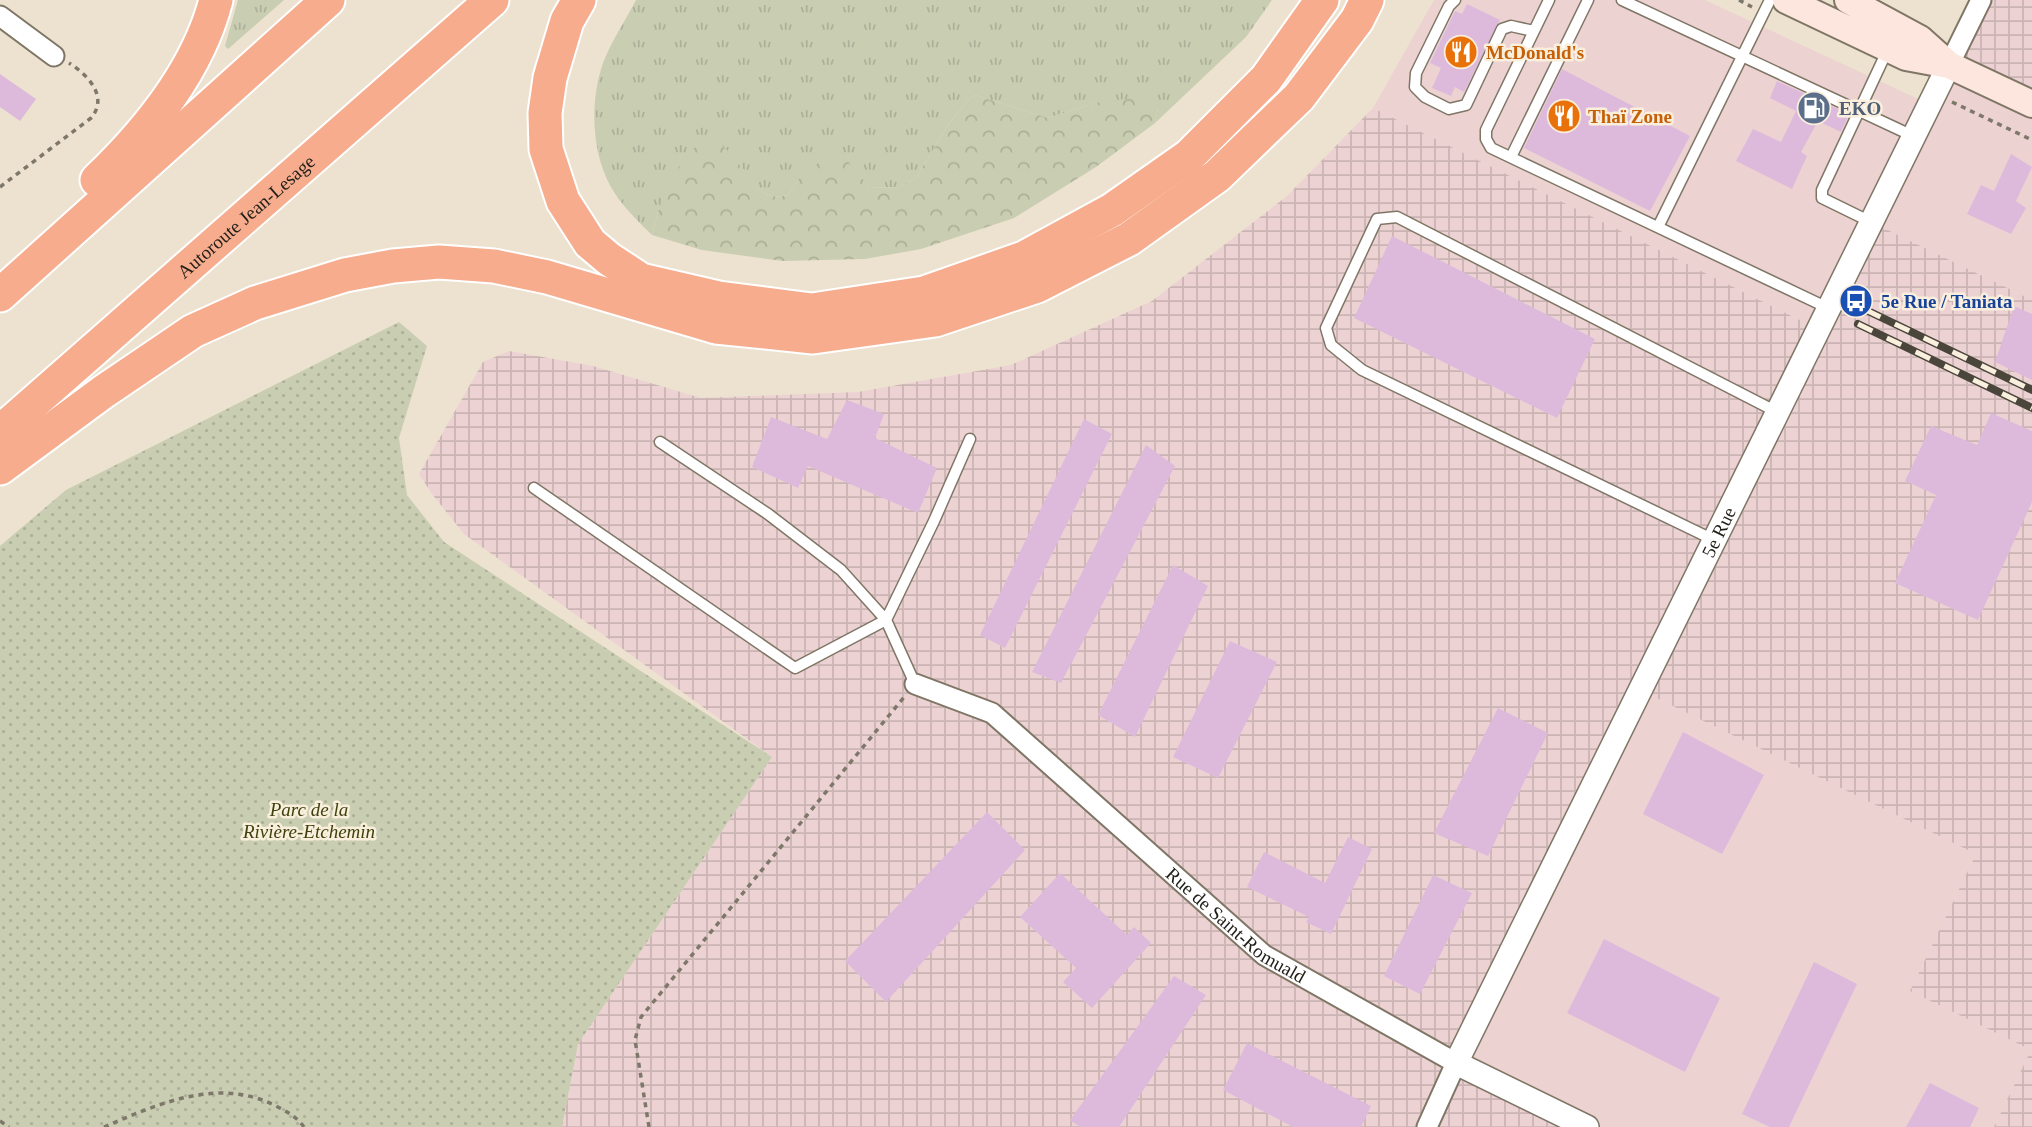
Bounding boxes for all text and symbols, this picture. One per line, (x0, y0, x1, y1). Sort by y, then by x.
restaurant icon: McDonald's (1442, 33, 1480, 71)
place label: McDonald's (1486, 42, 1584, 63)
fuel station icon: EKO (1795, 89, 1833, 127)
restaurant icon: Thaï Zone (1545, 97, 1583, 135)
place label: EKO (1839, 98, 1881, 119)
place label: Thaï Zone (1588, 106, 1672, 127)
street label: Autoroute Jean-Lesage (173, 150, 319, 282)
bus stop icon: 5e Rue / Taniata (1837, 282, 1875, 320)
place label: 5e Rue / Taniata (1881, 291, 2013, 312)
street label: 5e Rue (1697, 503, 1740, 561)
park label: Parc de la Rivière-Etchemin (242, 799, 375, 842)
street label: Rue de Saint-Romuald (1162, 863, 1310, 987)

